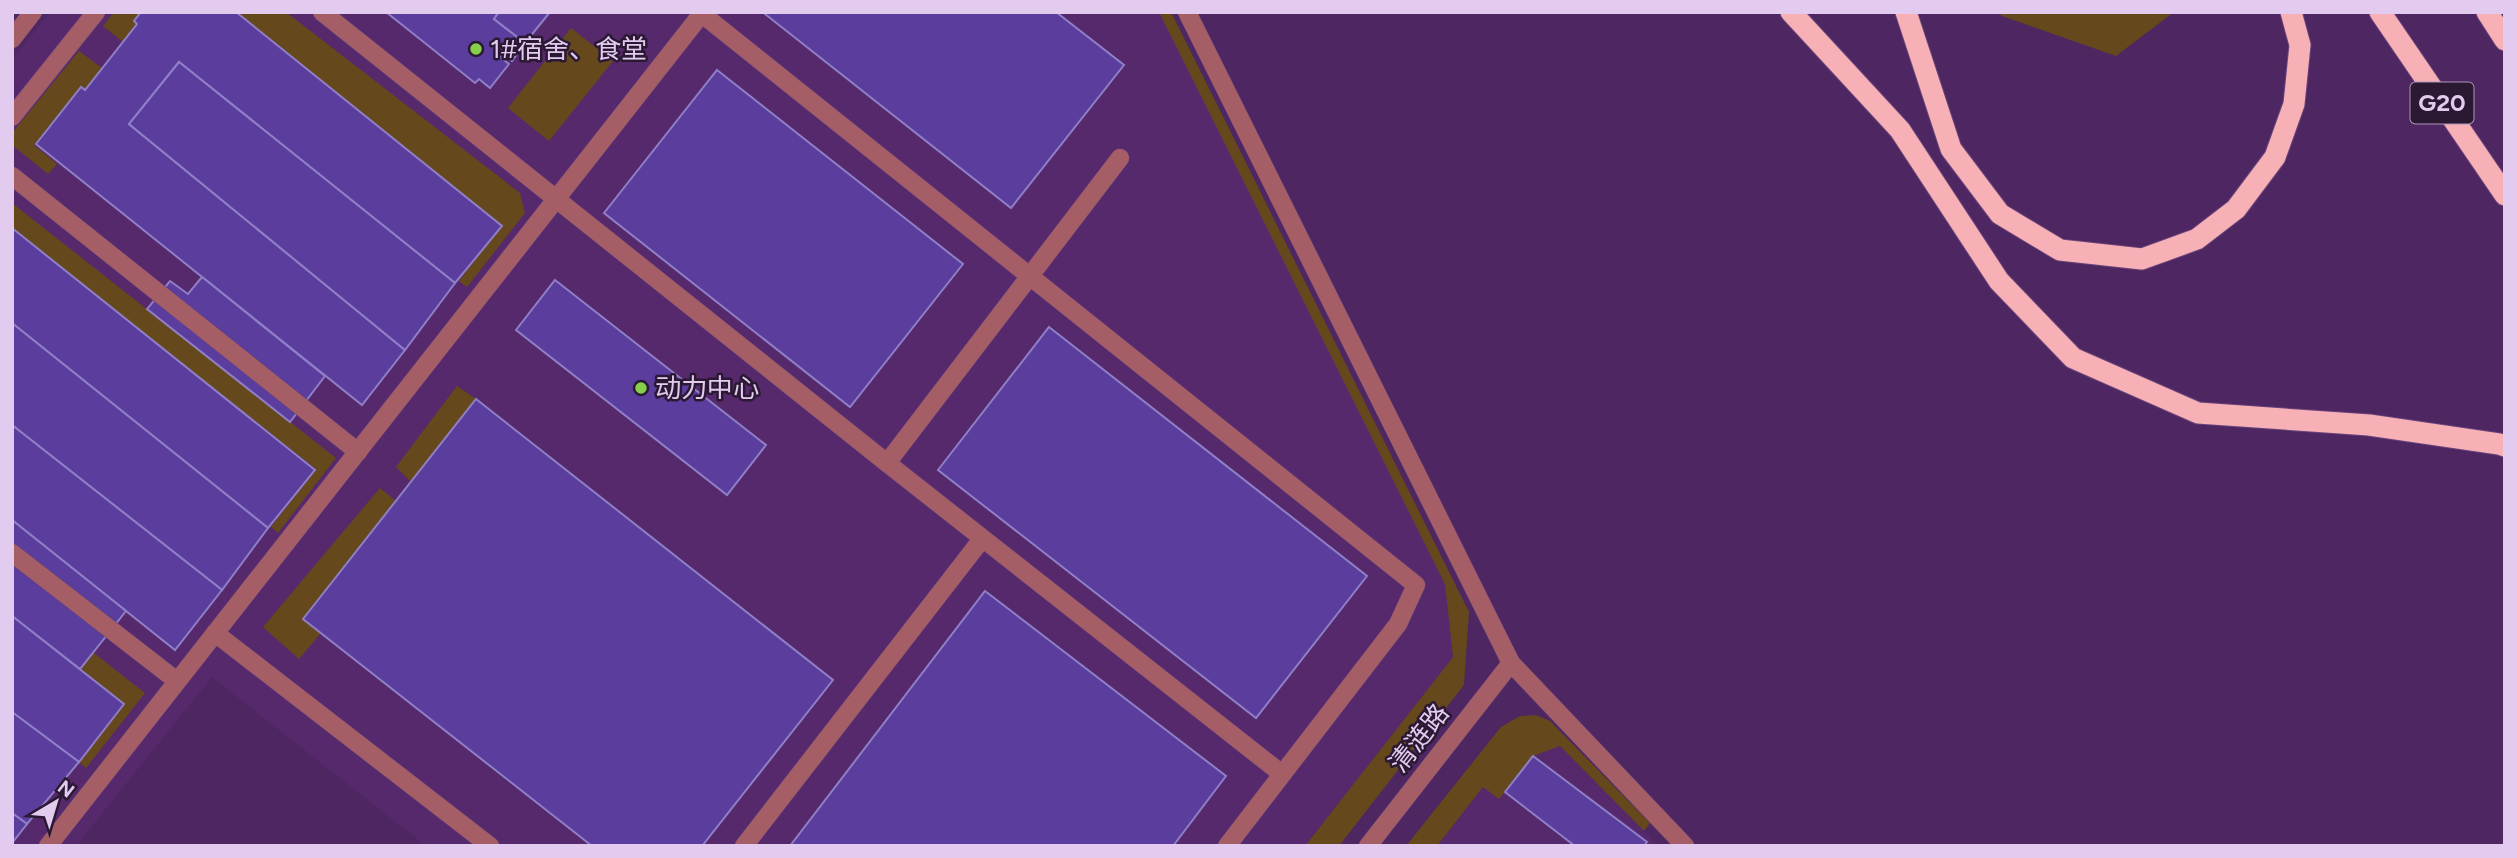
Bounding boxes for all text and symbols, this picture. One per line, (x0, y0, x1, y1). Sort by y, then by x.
place label: 1#宿舍、食堂 (490, 33, 647, 65)
marker: 1#宿舍、食堂 (468, 41, 484, 57)
road number: G20 (2410, 82, 2474, 124)
place label: 动力中心 (655, 372, 759, 404)
marker: 动力中心 (633, 380, 649, 396)
street label: 清涟路 (1382, 697, 1456, 779)
north arrow (21, 767, 91, 837)
text: N (53, 775, 79, 803)

